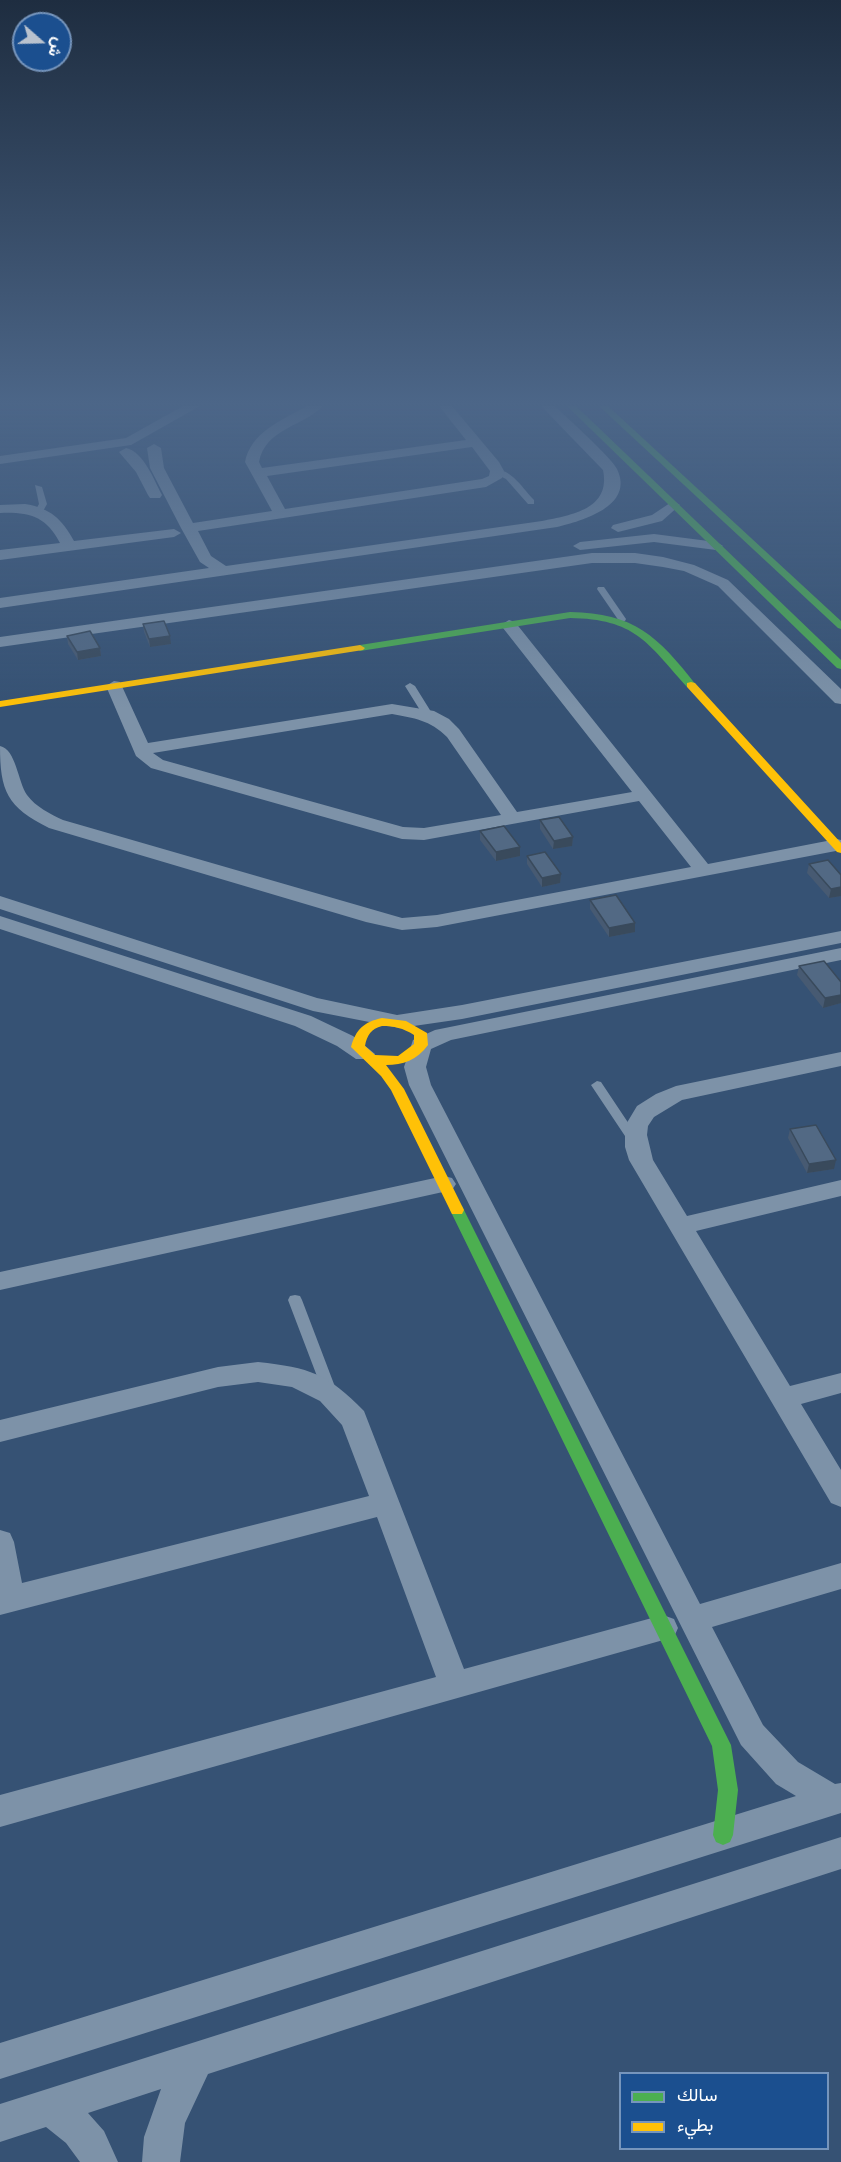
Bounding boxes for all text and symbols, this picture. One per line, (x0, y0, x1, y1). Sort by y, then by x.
north arrow (12, 12, 72, 72)
text: ش (45, 35, 70, 60)
legend (619, 2072, 829, 2150)
text: سالك (677, 2083, 717, 2105)
text: بطيء (677, 2113, 713, 2135)

